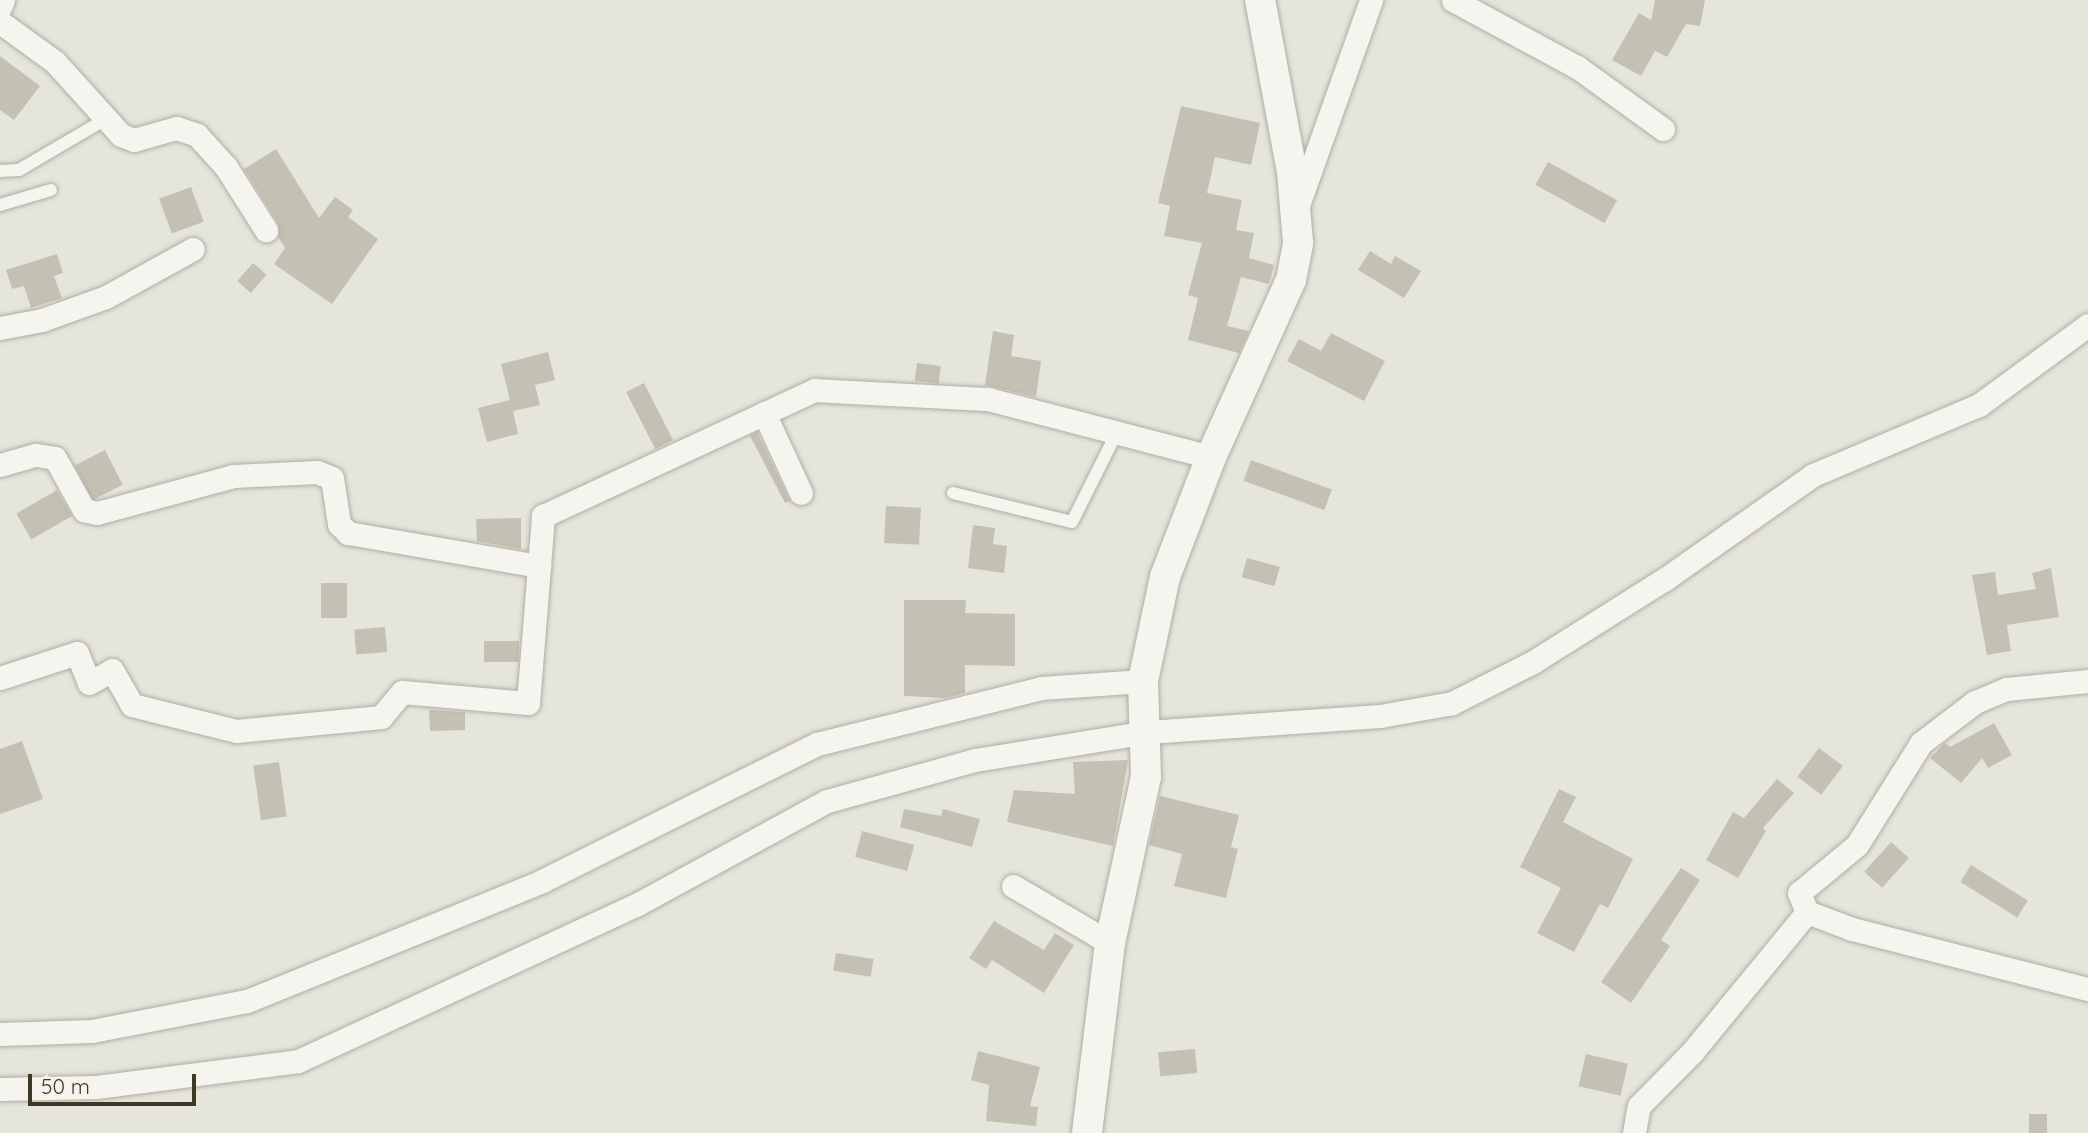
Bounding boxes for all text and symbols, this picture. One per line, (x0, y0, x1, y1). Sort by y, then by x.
scale bar (32, 1060, 200, 1104)
text: 50 m (41, 1073, 90, 1099)

